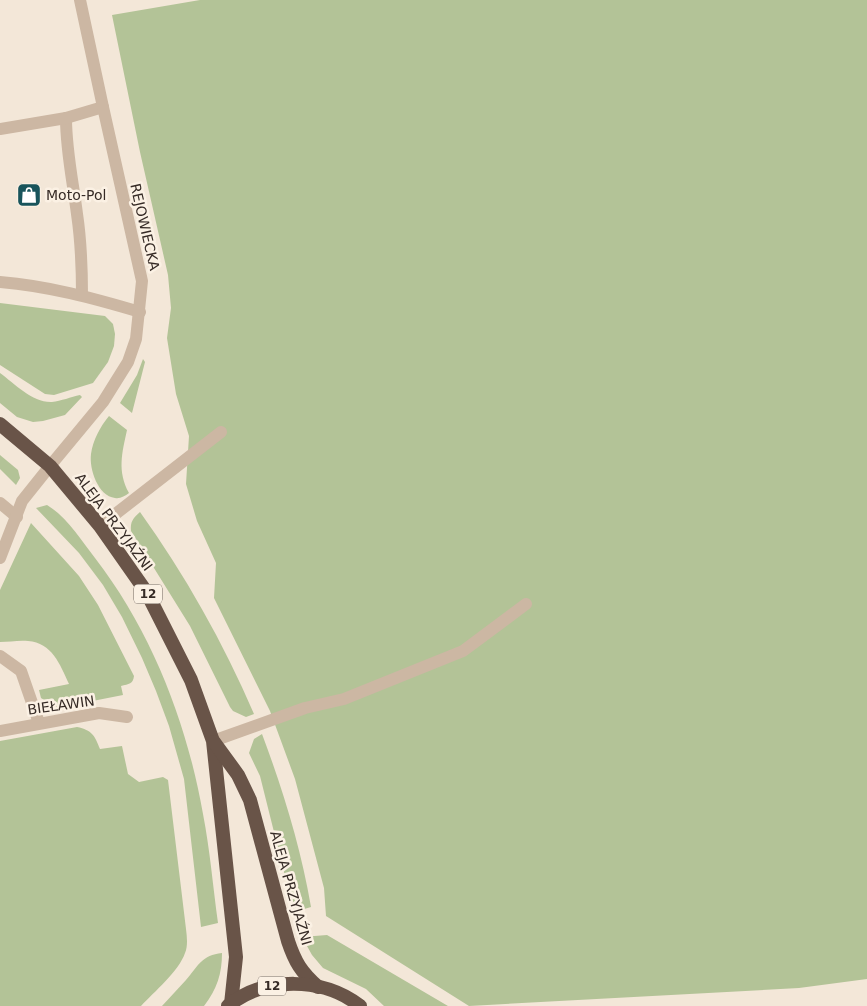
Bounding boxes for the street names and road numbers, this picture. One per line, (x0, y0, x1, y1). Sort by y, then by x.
street label: REJOWIECKA (127, 182, 163, 272)
street label: ALEJA PRZYJAŹNI (72, 469, 157, 574)
road number: 12 (134, 584, 162, 604)
street label: BIEŁAWIN (26, 692, 96, 718)
street label: ALEJA PRZYJAŹNI (267, 829, 316, 947)
road number: 12 (258, 976, 286, 996)

